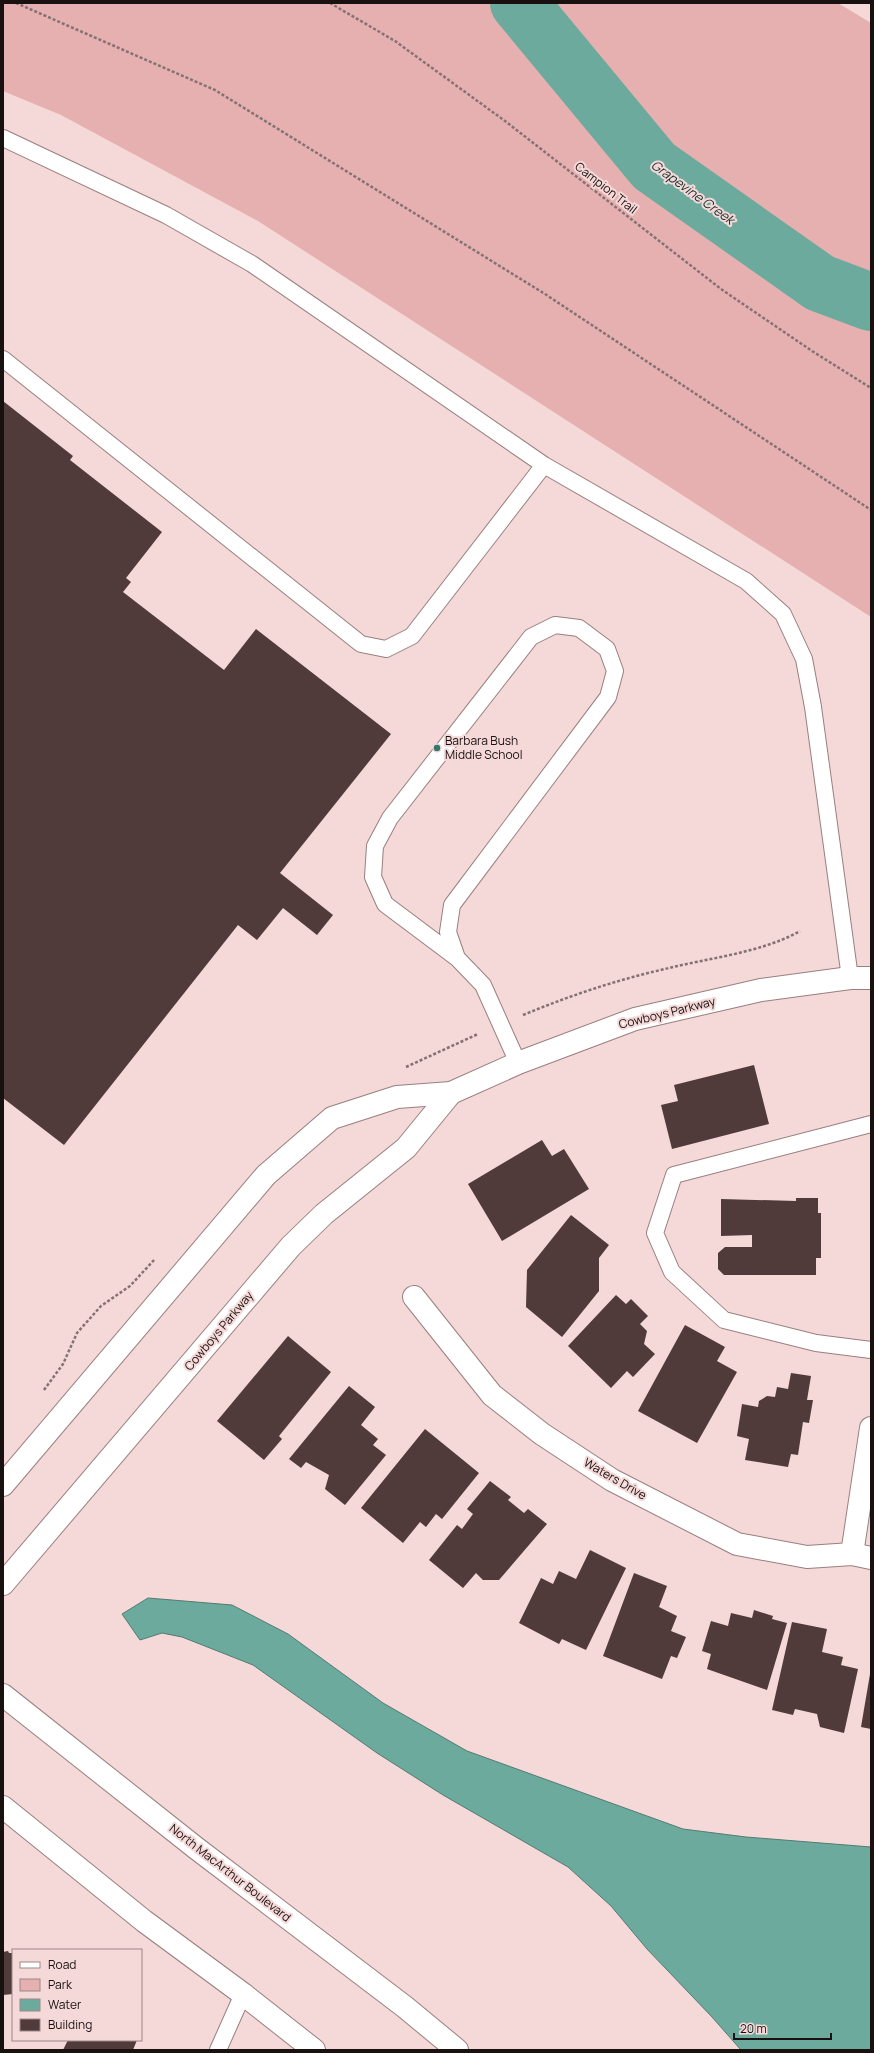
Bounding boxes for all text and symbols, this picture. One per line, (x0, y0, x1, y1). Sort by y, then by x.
water label: Grapevine Creek (648, 156, 740, 230)
street label: Campion Trail (572, 158, 641, 217)
place label: Barbara Bush Middle School (445, 732, 523, 763)
marker: Barbara Bush Middle School (432, 743, 442, 753)
street label: Cowboys Parkway (617, 992, 718, 1033)
street label: Cowboys Parkway (180, 1287, 257, 1374)
street label: Waters Drive (581, 1454, 650, 1503)
street label: North MacArthur Boulevard (166, 1820, 295, 1925)
legend (12, 1949, 142, 2041)
text: Road (48, 1956, 76, 1973)
text: Park (48, 1976, 73, 1993)
text: Water (48, 1996, 82, 2013)
scale bar (734, 2015, 831, 2041)
text: Building (48, 2016, 92, 2033)
text: 20 m (740, 2020, 767, 2037)

